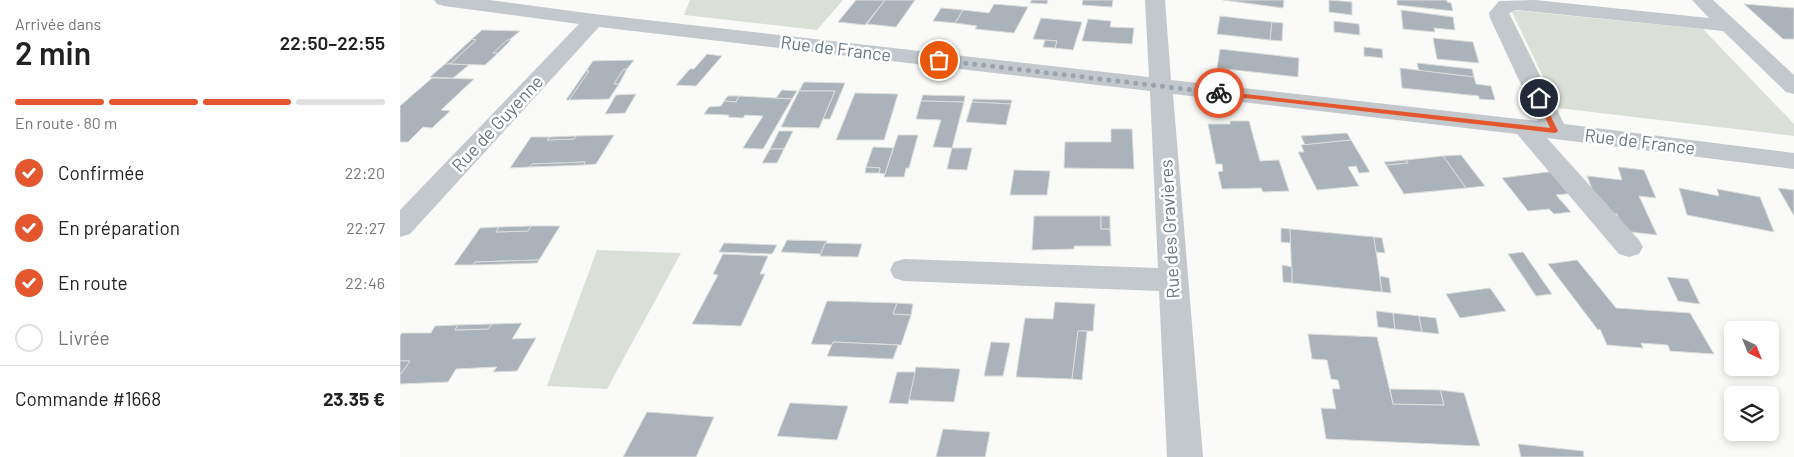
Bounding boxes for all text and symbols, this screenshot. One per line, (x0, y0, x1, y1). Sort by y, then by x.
text: Arrivée dans (15, 14, 101, 33)
street label: Rue de France (780, 30, 892, 66)
text: 22:50–22:55 (280, 31, 385, 54)
text: 2 min (15, 33, 91, 71)
pin (918, 39, 960, 81)
icon: bag (925, 46, 953, 74)
courier (1194, 68, 1244, 118)
street label: Rue de Guyenne (447, 70, 547, 176)
pin (1518, 77, 1560, 119)
icon: bike (1205, 79, 1233, 107)
icon: home (1525, 84, 1553, 112)
text: En route · 80 m (15, 113, 117, 132)
street label: Rue de France (1584, 123, 1696, 159)
icon: check (15, 159, 43, 187)
street label: Rue des Gravières (1154, 159, 1184, 299)
text: Confirmée (58, 161, 145, 184)
text: 22:20 (345, 163, 385, 182)
icon: check (15, 214, 43, 242)
text: En préparation (58, 216, 180, 239)
text: 22:27 (346, 218, 385, 237)
icon: check (15, 269, 43, 297)
text: En route (58, 271, 128, 294)
text: 22:46 (345, 273, 385, 292)
north arrow (1724, 321, 1779, 376)
map controls (1724, 321, 1779, 441)
text: Livrée (58, 326, 110, 349)
button: layers (1724, 386, 1779, 441)
text: Commande #1668 (15, 387, 161, 410)
text: 23.35 € (323, 387, 385, 410)

